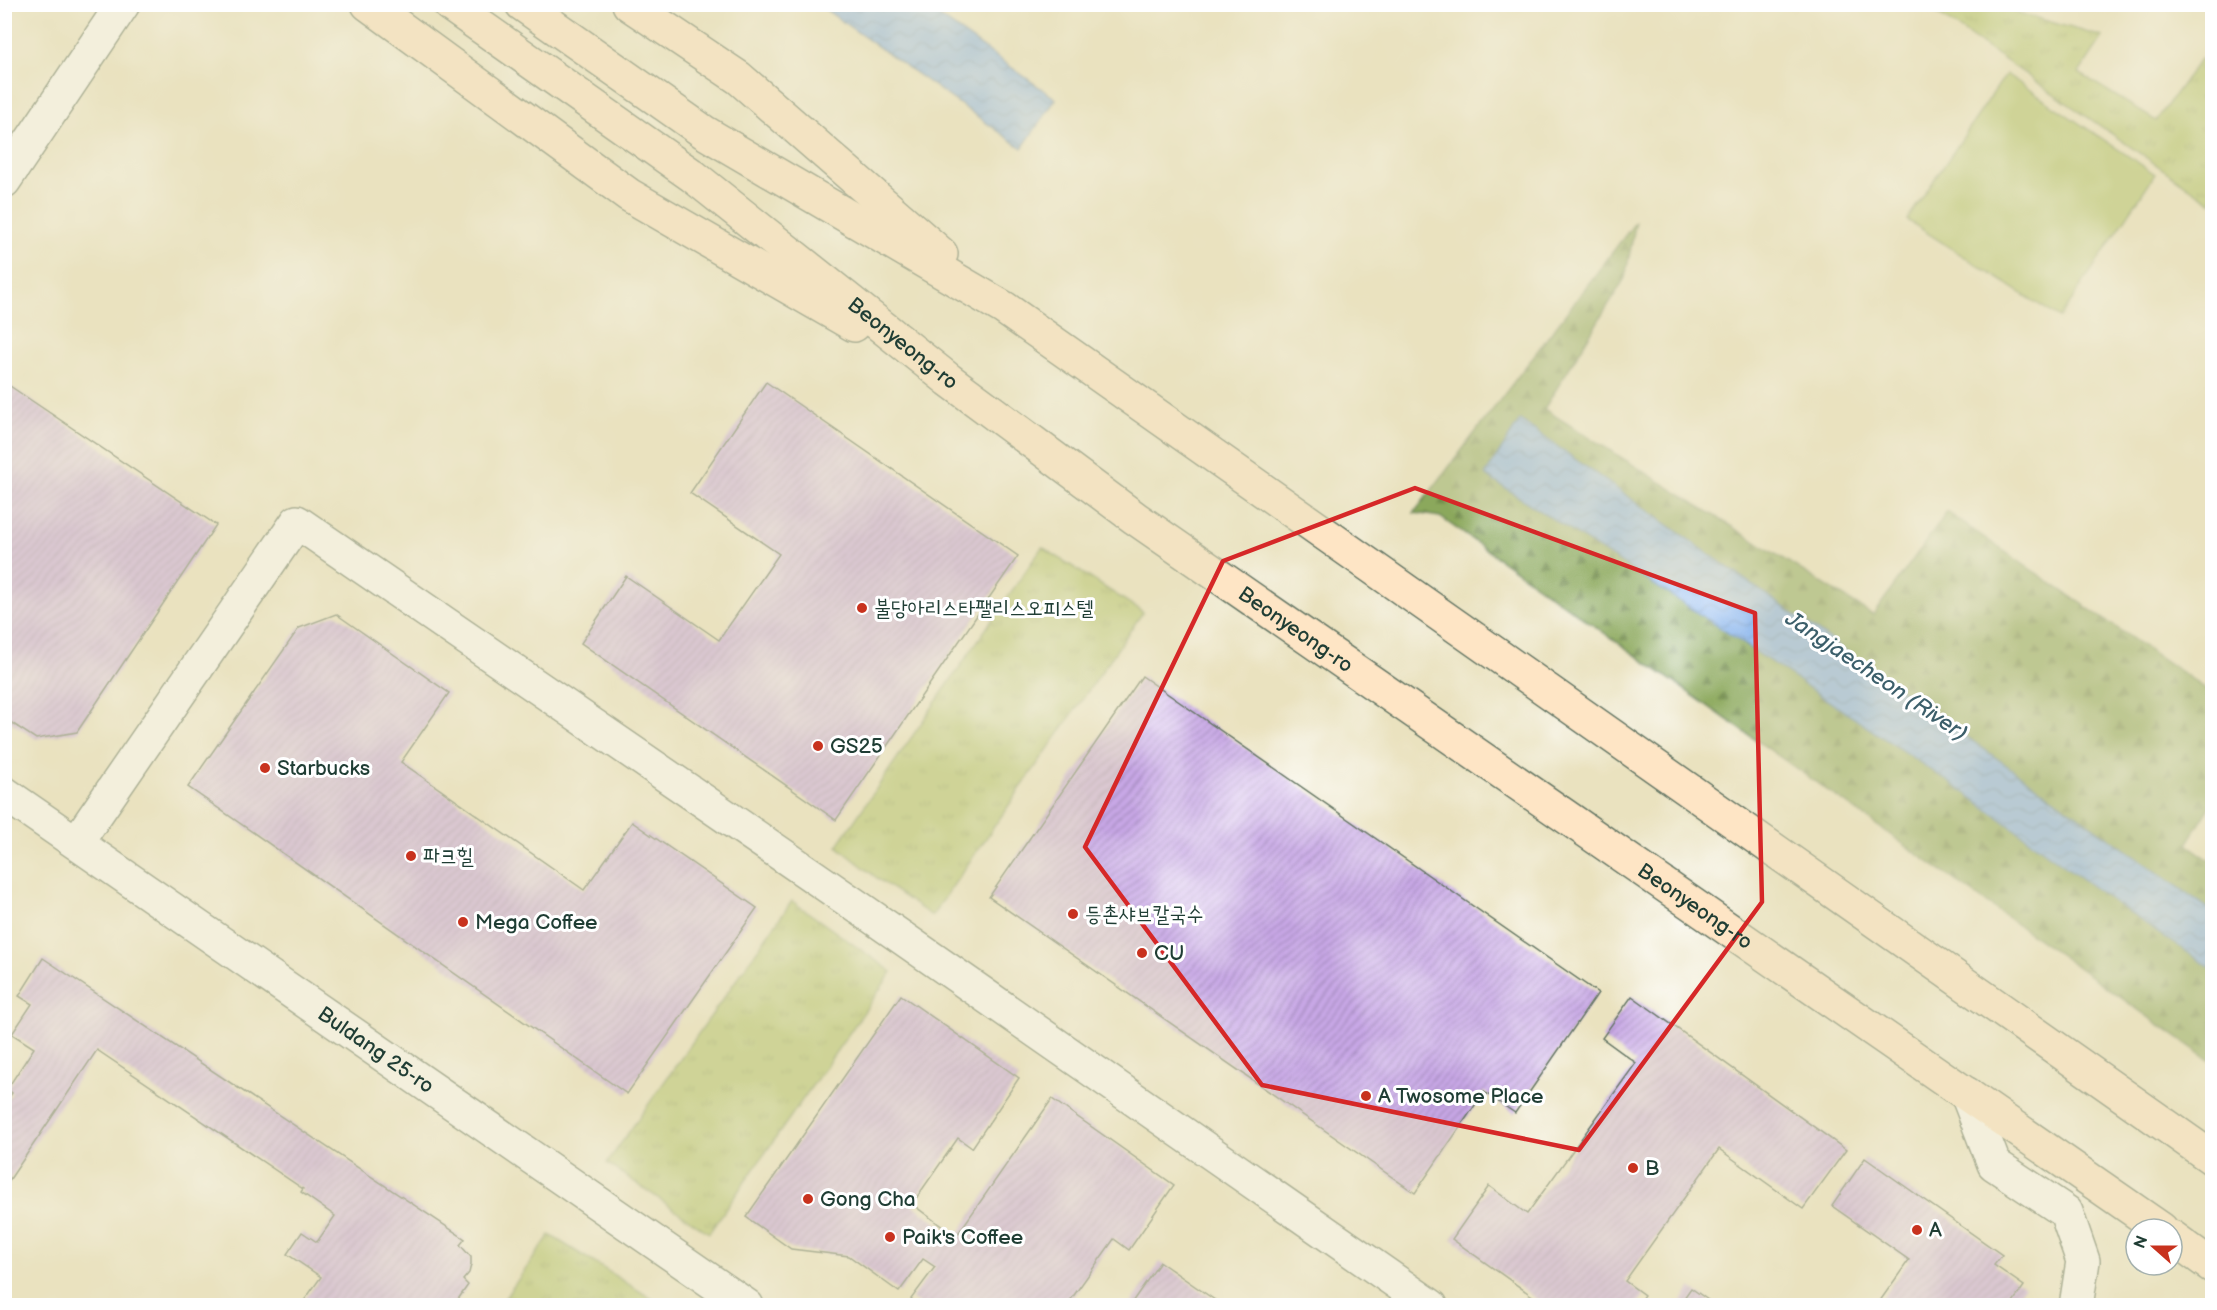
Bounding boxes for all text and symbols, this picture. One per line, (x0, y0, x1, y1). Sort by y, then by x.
street label: Beonyeong-ro (842, 292, 963, 395)
street label: Beonyeong-ro (1233, 581, 1358, 678)
place label: 불당아리스타팰리스오피스텔 (874, 596, 1094, 621)
marker: 불당아리스타팰리스오피스텔 (855, 601, 869, 615)
water label: Jangjaecheon (River) (1779, 605, 1972, 747)
place label: GS25 (830, 734, 883, 759)
marker: GS25 (811, 739, 825, 753)
place label: Starbucks (277, 756, 370, 781)
marker: Starbucks (258, 761, 272, 775)
place label: 파크힐 (423, 844, 474, 869)
marker: 파크힐 (404, 849, 418, 863)
street label: Beonyeong-ro (1633, 858, 1757, 955)
place label: 등촌샤브칼국수 (1085, 902, 1203, 927)
marker: 등촌샤브칼국수 (1066, 907, 1080, 921)
place label: Mega Coffee (475, 910, 598, 935)
marker: Mega Coffee (456, 915, 470, 929)
place label: CU (1154, 941, 1184, 966)
marker: CU (1135, 946, 1149, 960)
street label: Buldang 25-ro (313, 1001, 439, 1099)
place label: A Twosome Place (1378, 1084, 1544, 1109)
marker: A Twosome Place (1359, 1089, 1373, 1103)
place label: B (1645, 1156, 1659, 1181)
marker: B (1626, 1161, 1640, 1175)
place label: Gong Cha (820, 1187, 916, 1212)
marker: Gong Cha (801, 1192, 815, 1206)
north arrow (2124, 1217, 2184, 1277)
place label: A (1929, 1218, 1942, 1243)
marker: A (1910, 1223, 1924, 1237)
place label: Paik's Coffee (902, 1225, 1023, 1250)
marker: Paik's Coffee (883, 1230, 897, 1244)
text: N (2130, 1233, 2152, 1251)

